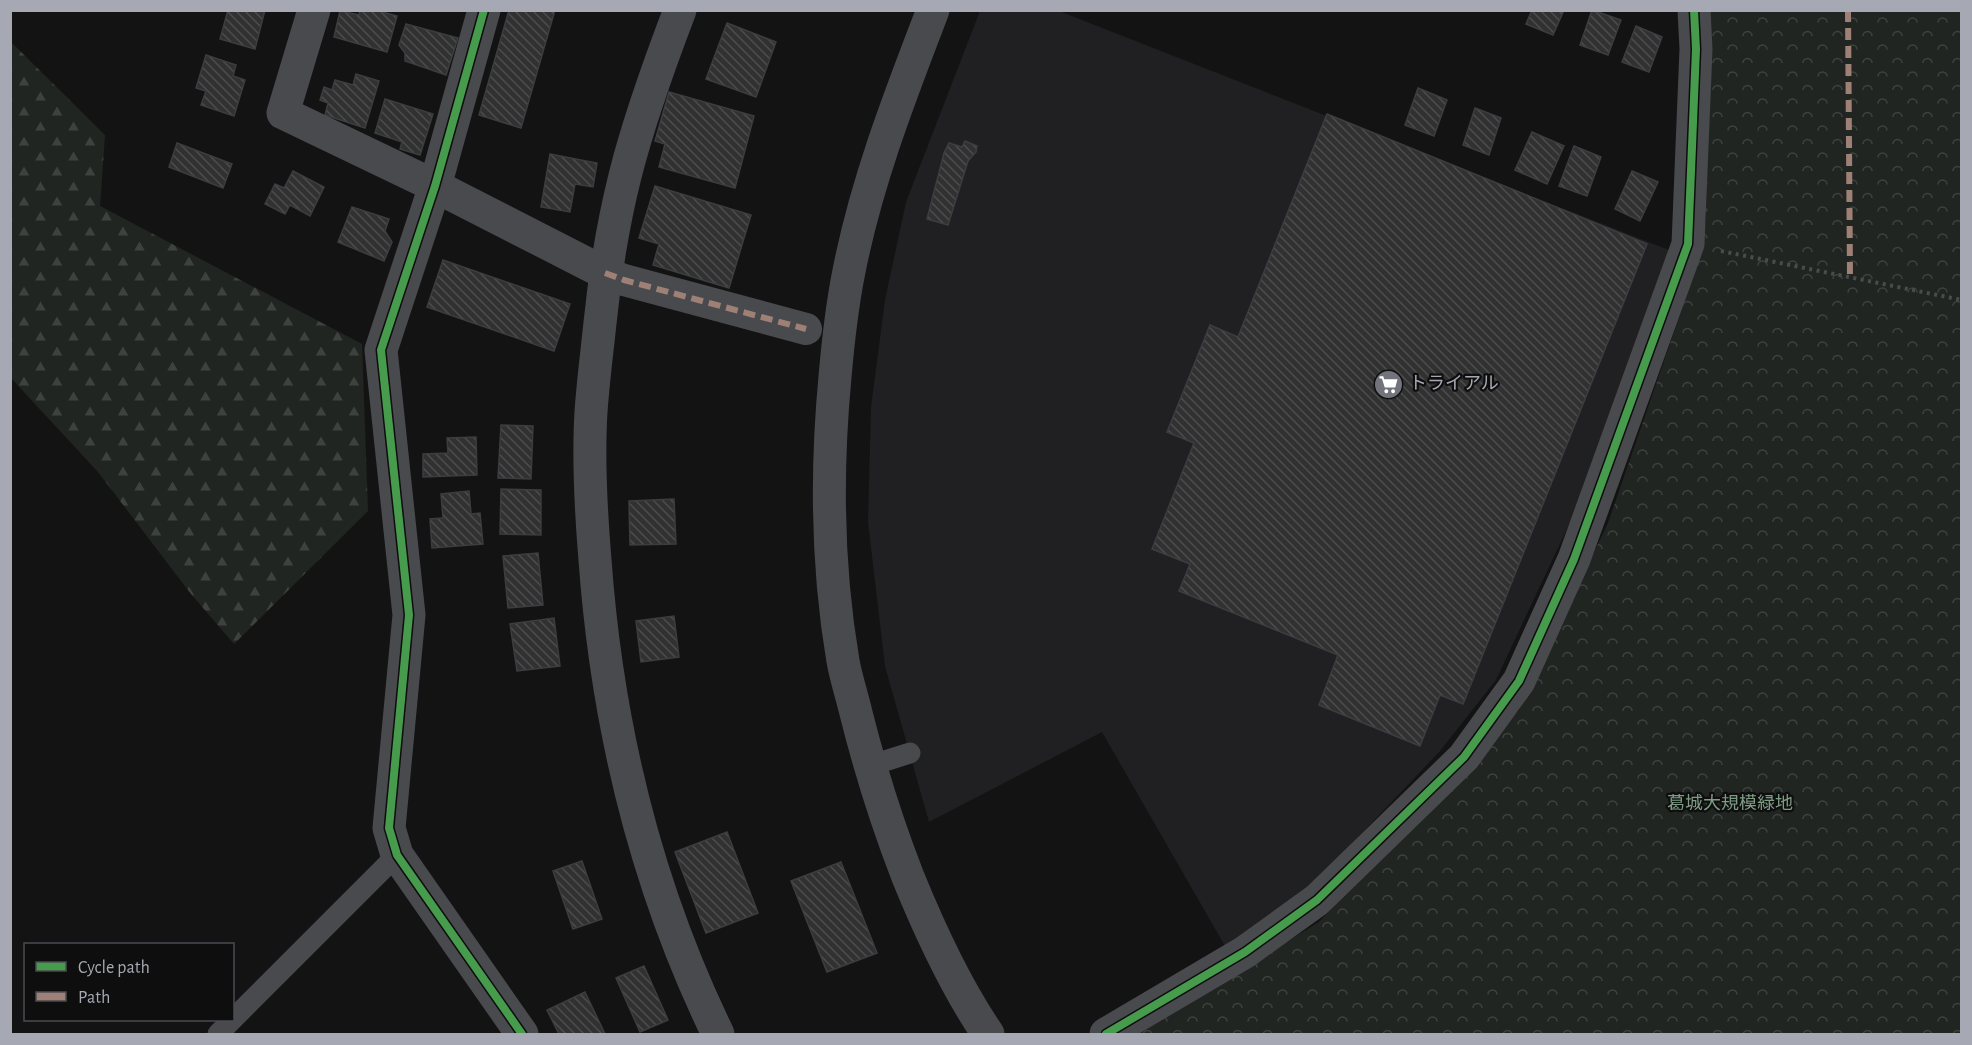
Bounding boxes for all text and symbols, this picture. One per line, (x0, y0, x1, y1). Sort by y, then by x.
supermarket icon: トライアル (1372, 368, 1404, 400)
place label: トライアル (1409, 374, 1499, 393)
park label: 葛城大規模緑地 (1667, 794, 1793, 813)
legend (24, 943, 234, 1021)
text: Cycle path (78, 959, 150, 977)
text: Path (78, 989, 110, 1007)

